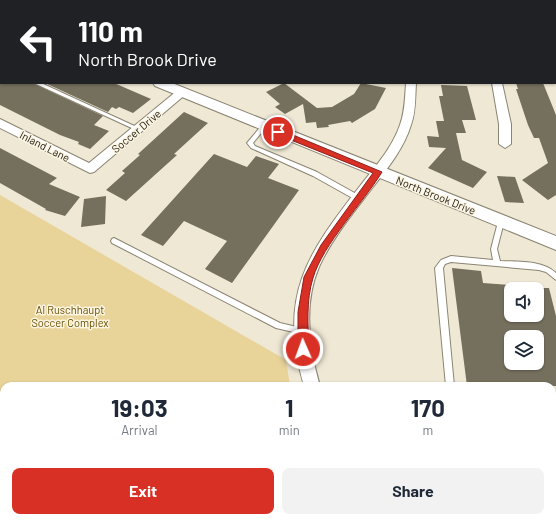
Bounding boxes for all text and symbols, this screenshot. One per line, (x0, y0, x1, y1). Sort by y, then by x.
text: 110 m (78, 14, 143, 48)
icon: left (12, 16, 64, 68)
text: North Brook Drive (78, 48, 217, 70)
street label: Soccer Drive (109, 107, 163, 155)
pin (261, 115, 295, 149)
icon: arrive (267, 121, 289, 143)
street label: Inland Lane (18, 128, 72, 164)
street label: North Brook Drive (394, 173, 478, 217)
map controls (504, 282, 544, 370)
button: sound (504, 282, 544, 322)
park label: Al Ruschhaupt Soccer Complex (31, 303, 109, 329)
position arrow (282, 328, 324, 370)
button: layers (504, 330, 544, 370)
text: 19:03 (111, 393, 168, 422)
text: 1 (285, 393, 294, 422)
text: 170 (411, 393, 445, 422)
text: Arrival (121, 422, 158, 438)
text: min (279, 422, 300, 438)
text: m (423, 422, 433, 438)
button: Exit (12, 468, 274, 514)
button: Share (282, 468, 544, 514)

